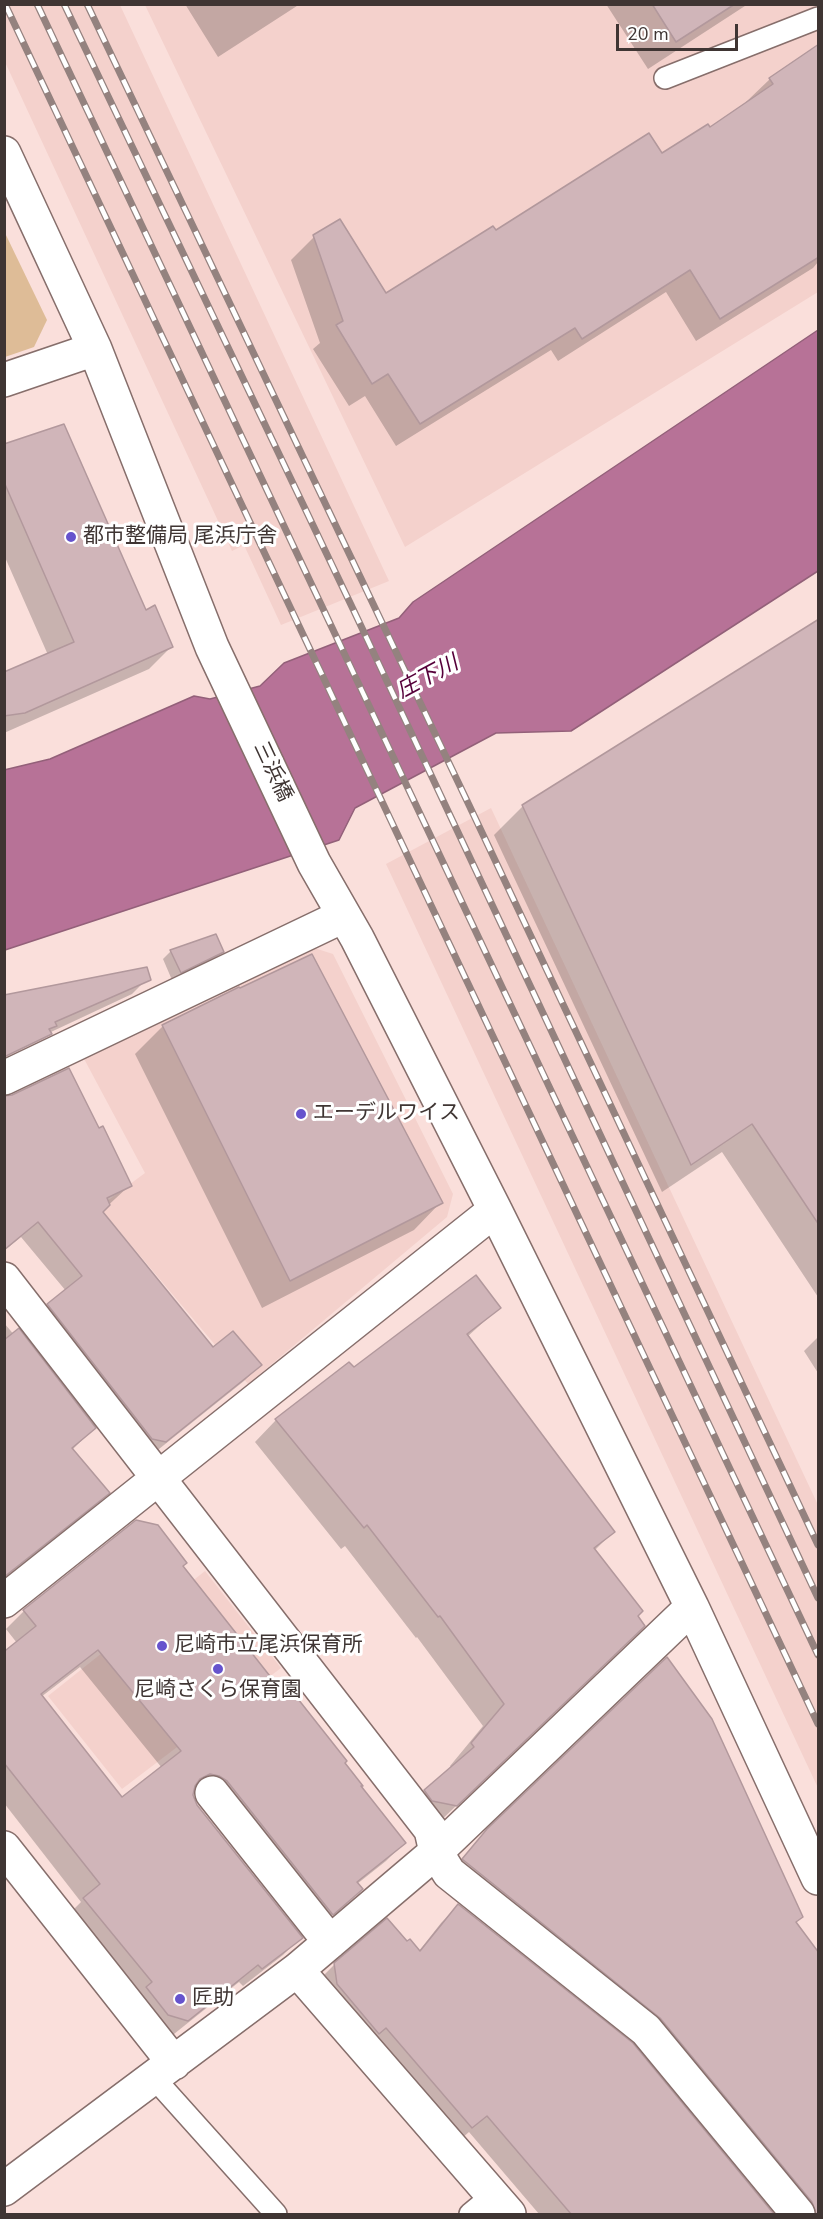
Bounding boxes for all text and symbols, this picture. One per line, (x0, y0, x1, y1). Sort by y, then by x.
scale bar (619, 12, 740, 50)
text: 20 m (627, 22, 669, 46)
place label: 都市整備局 尾浜庁舎 (83, 524, 277, 550)
marker: 都市整備局 尾浜庁舎 (64, 530, 78, 544)
water label: 庄下川 (393, 651, 463, 705)
street label: 三浜橋 (247, 738, 297, 806)
place label: エーデルワイス (313, 1101, 460, 1127)
marker: エーデルワイス (294, 1107, 308, 1121)
place label: 尼崎市立尾浜保育所 (174, 1633, 363, 1659)
marker: 尼崎市立尾浜保育所 (155, 1639, 169, 1653)
marker: 尼崎さくら保育園 (211, 1662, 225, 1676)
place label: 尼崎さくら保育園 (134, 1678, 302, 1704)
place label: 匠助 (192, 1986, 234, 2012)
marker: 匠助 (173, 1992, 187, 2006)

